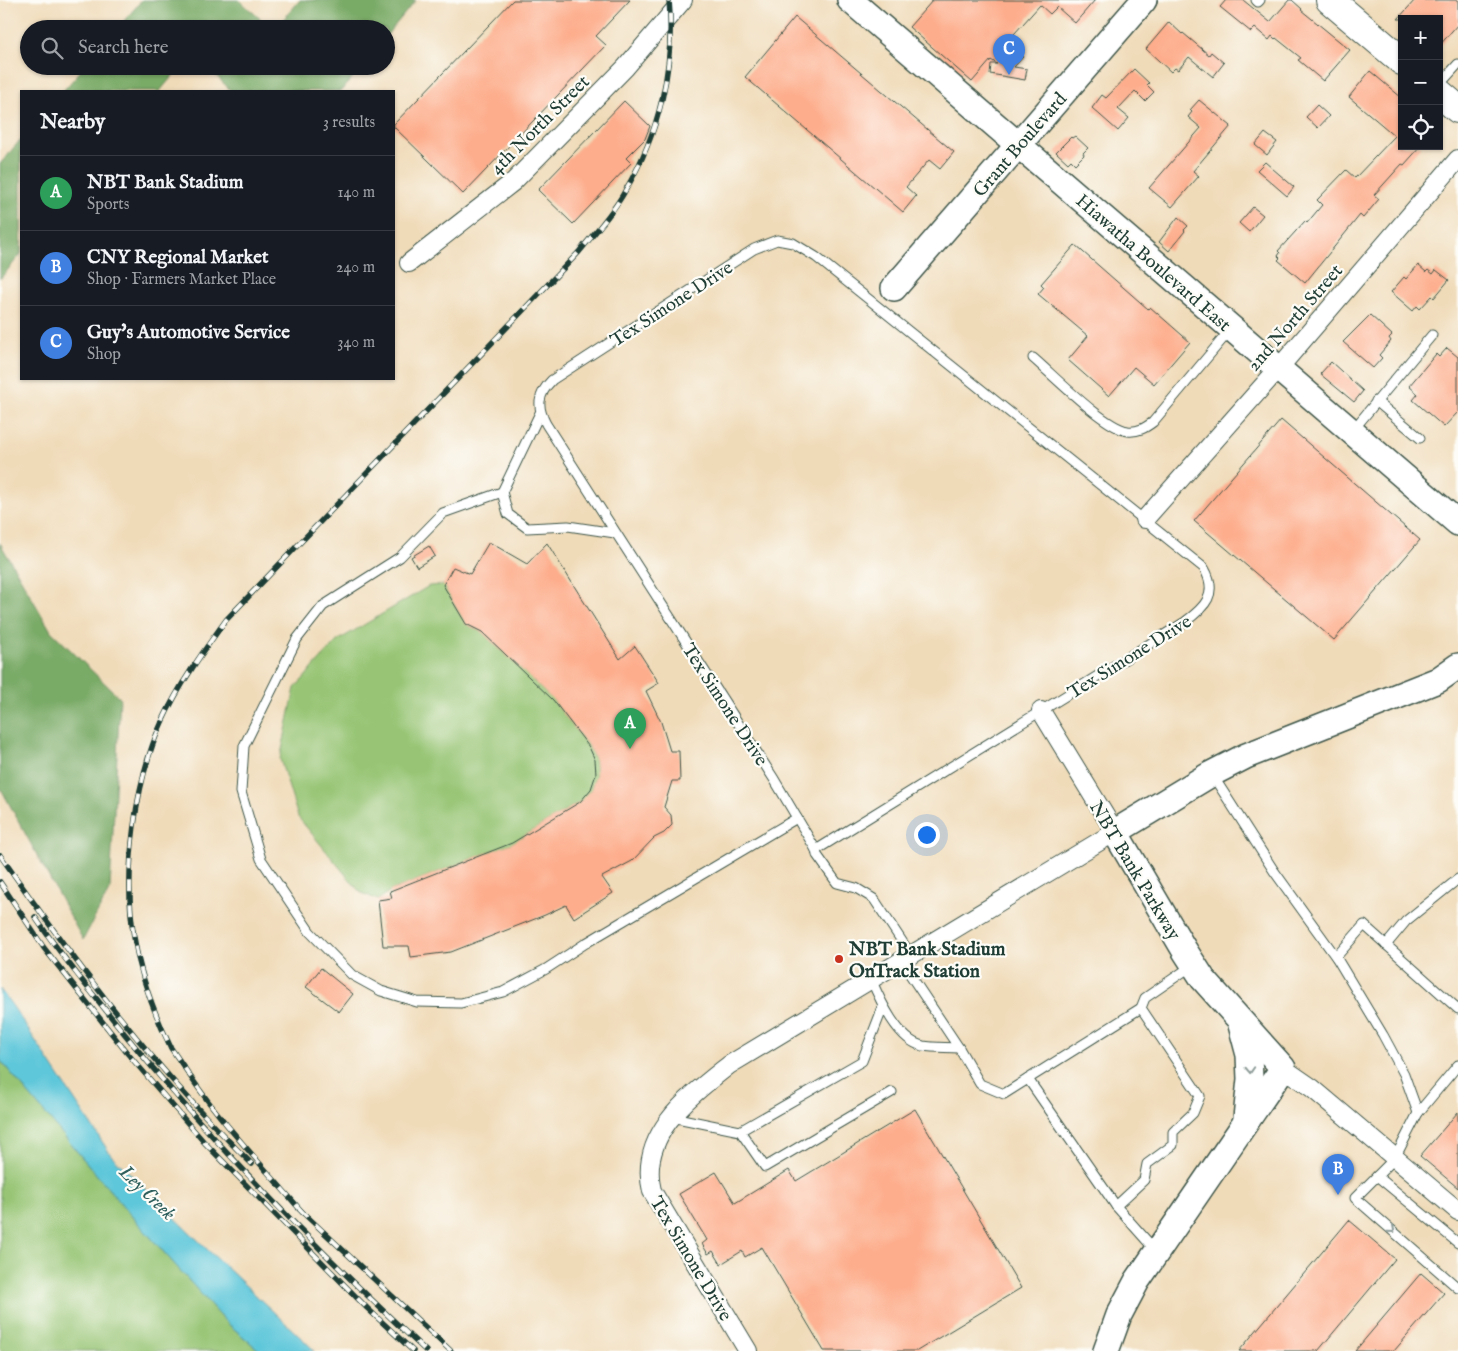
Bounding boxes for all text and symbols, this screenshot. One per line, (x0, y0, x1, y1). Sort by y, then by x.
map controls (1398, 15, 1443, 150)
button: + (1398, 15, 1443, 60)
search box (20, 20, 395, 75)
icon: search (38, 34, 66, 62)
pin: C (993, 34, 1025, 75)
text: Search here (78, 36, 169, 60)
button: − (1398, 60, 1443, 105)
street label: 4th North Street (486, 70, 596, 180)
street label: Grant Boulevard (968, 87, 1073, 203)
button: locate (1398, 105, 1443, 150)
text: Nearby (40, 109, 105, 136)
text: 3 results (323, 113, 375, 133)
text: NBT Bank Stadium (87, 171, 243, 195)
text: A (51, 183, 61, 203)
text: 140 m (337, 183, 375, 203)
street label: Hiawatha Boulevard East (1070, 190, 1236, 338)
text: Sports (87, 195, 129, 215)
text: CNY Regional Market (87, 246, 269, 270)
street label: Tex Simone Drive (606, 256, 738, 353)
text: B (51, 258, 61, 278)
text: 240 m (336, 258, 375, 278)
street label: 2nd North Street (1242, 259, 1349, 377)
text: Shop · Farmers Market Place (87, 270, 276, 290)
text: Guy's Automotive Service (87, 321, 290, 345)
text: C (50, 333, 62, 353)
text: 340 m (337, 333, 375, 353)
text: Shop (87, 345, 121, 365)
street label: Tex Simone Drive (1064, 610, 1197, 705)
street label: Tex Simone Drive (676, 639, 773, 771)
pin: A (614, 708, 646, 749)
street label: NBT Bank Parkway (1083, 797, 1186, 946)
your location (914, 822, 940, 848)
place label: NBT Bank Stadium OnTrack Station (848, 938, 1006, 984)
marker: NBT Bank Stadium OnTrack Station (833, 953, 845, 965)
one-way arrow (1244, 1066, 1255, 1074)
pin: B (1322, 1154, 1354, 1195)
water label: Ley Creek (113, 1159, 181, 1226)
street label: Tex Simone Drive (644, 1192, 737, 1326)
one-way arrow (1386, 1224, 1395, 1233)

